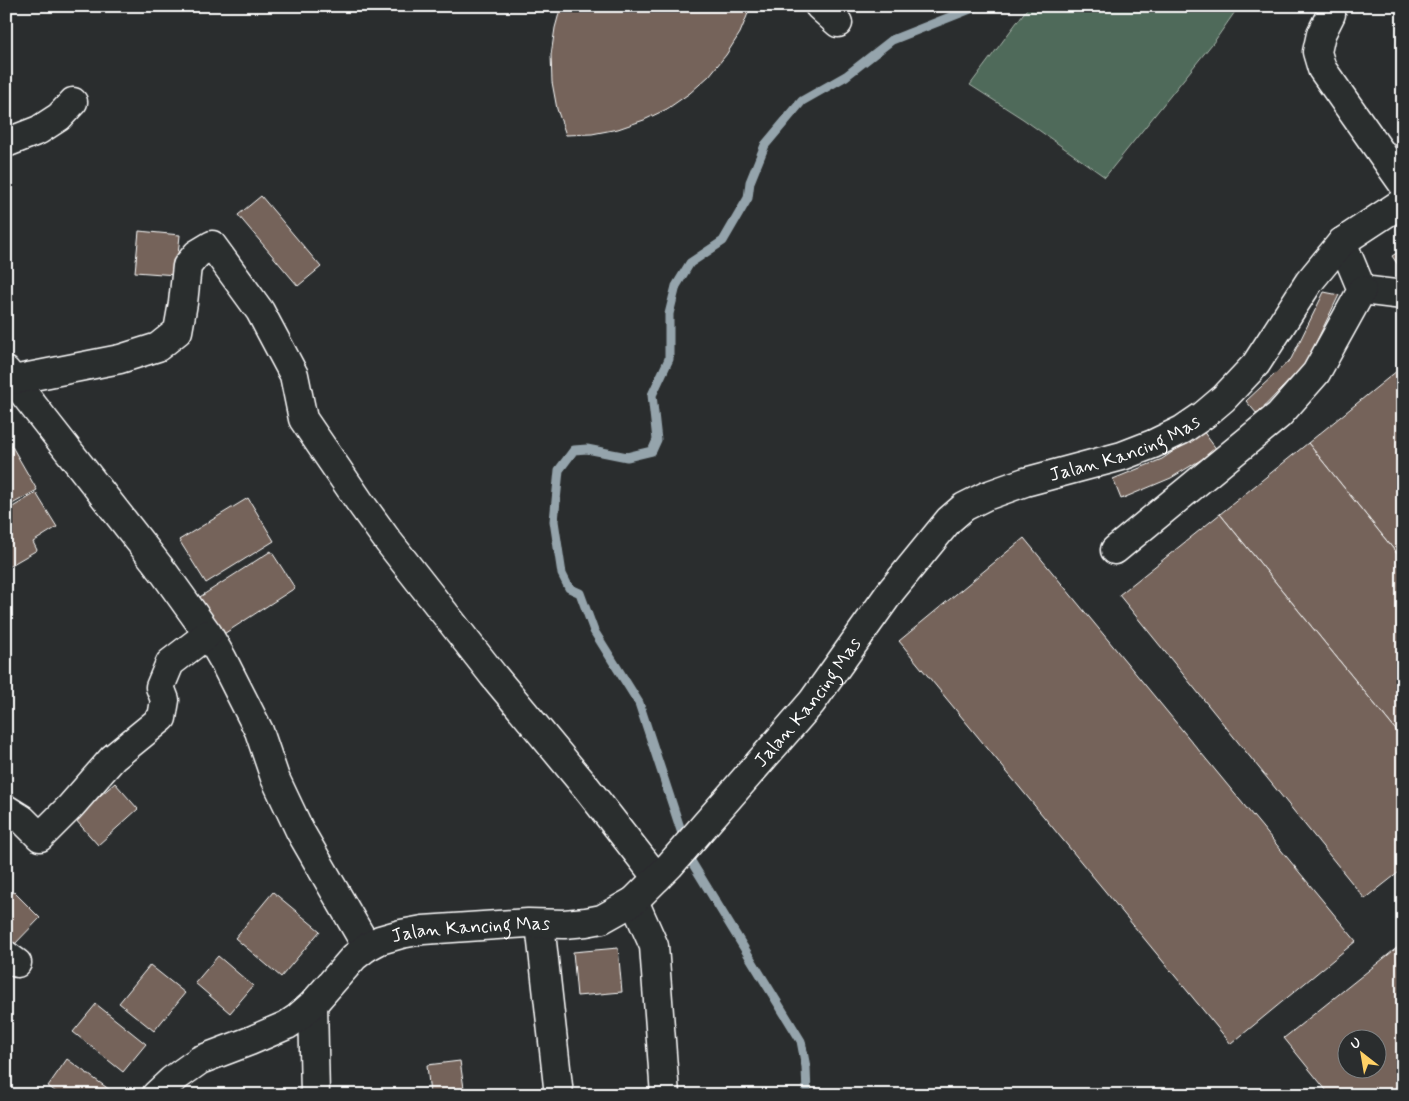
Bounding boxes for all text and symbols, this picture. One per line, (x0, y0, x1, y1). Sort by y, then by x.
street label: Jalan Kancing Mas (1047, 408, 1205, 487)
street label: Jalan Kancing Mas (748, 632, 867, 772)
street label: Jalan Kancing Mas (388, 910, 551, 949)
north arrow (1336, 1028, 1386, 1078)
text: U (1347, 1034, 1364, 1054)

